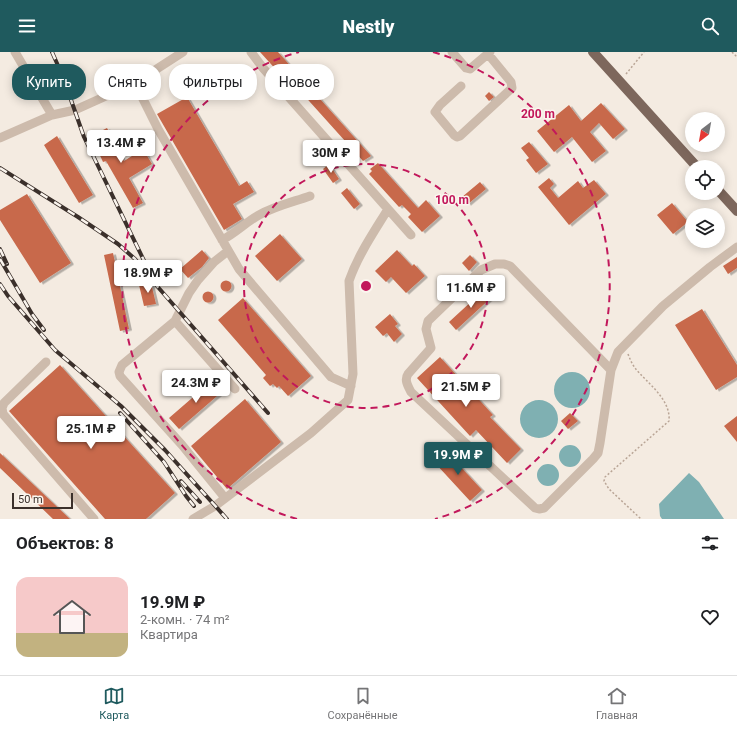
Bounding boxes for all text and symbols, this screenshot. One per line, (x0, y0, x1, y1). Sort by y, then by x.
icon: menu (16, 15, 38, 37)
icon: search (699, 15, 721, 37)
text: Nestly (343, 16, 394, 37)
chip: Купить (12, 64, 86, 100)
chip: Снять (94, 64, 161, 100)
chip: Фильтры (169, 64, 257, 100)
chip: Новое (265, 64, 334, 100)
text: 200 m (521, 107, 555, 121)
north arrow (685, 112, 725, 152)
map controls (685, 112, 725, 248)
pin: 13.4M ₽ (84, 130, 158, 164)
text: 13.4M ₽ (96, 135, 146, 150)
pin: 30M ₽ (303, 140, 359, 174)
text: 30M ₽ (312, 145, 350, 160)
button: locate (685, 160, 725, 200)
text: 100 m (435, 193, 469, 207)
button: layers (685, 208, 725, 248)
pin: 18.9M ₽ (111, 260, 185, 294)
text: 18.9M ₽ (123, 265, 173, 280)
pin: 11.6M ₽ (434, 275, 508, 309)
centre of rings (359, 279, 373, 293)
text: 11.6M ₽ (446, 280, 496, 295)
pin: 24.3M ₽ (159, 370, 233, 404)
pin: 21.5M ₽ (429, 374, 503, 408)
text: 24.3M ₽ (171, 375, 221, 390)
text: 21.5M ₽ (441, 379, 491, 394)
pin: 25.1M ₽ (54, 416, 128, 450)
text: 25.1M ₽ (66, 421, 116, 436)
pin: 19.9M ₽ (421, 442, 495, 476)
text: 19.9M ₽ (433, 447, 483, 462)
scale bar (12, 491, 73, 510)
text: 50 m (18, 493, 43, 506)
icon: filters (699, 532, 721, 554)
text: Объектов: 8 (16, 533, 114, 553)
text: 19.9M ₽ (140, 592, 205, 612)
icon: home (48, 593, 96, 641)
icon: heart (699, 606, 721, 628)
text: 2-комн. · 74 m² (140, 612, 230, 627)
text: Квартира (140, 627, 198, 642)
tab: Карта (99, 685, 129, 722)
tab: Сохранённые (327, 685, 398, 722)
tab: Главная (596, 685, 638, 722)

